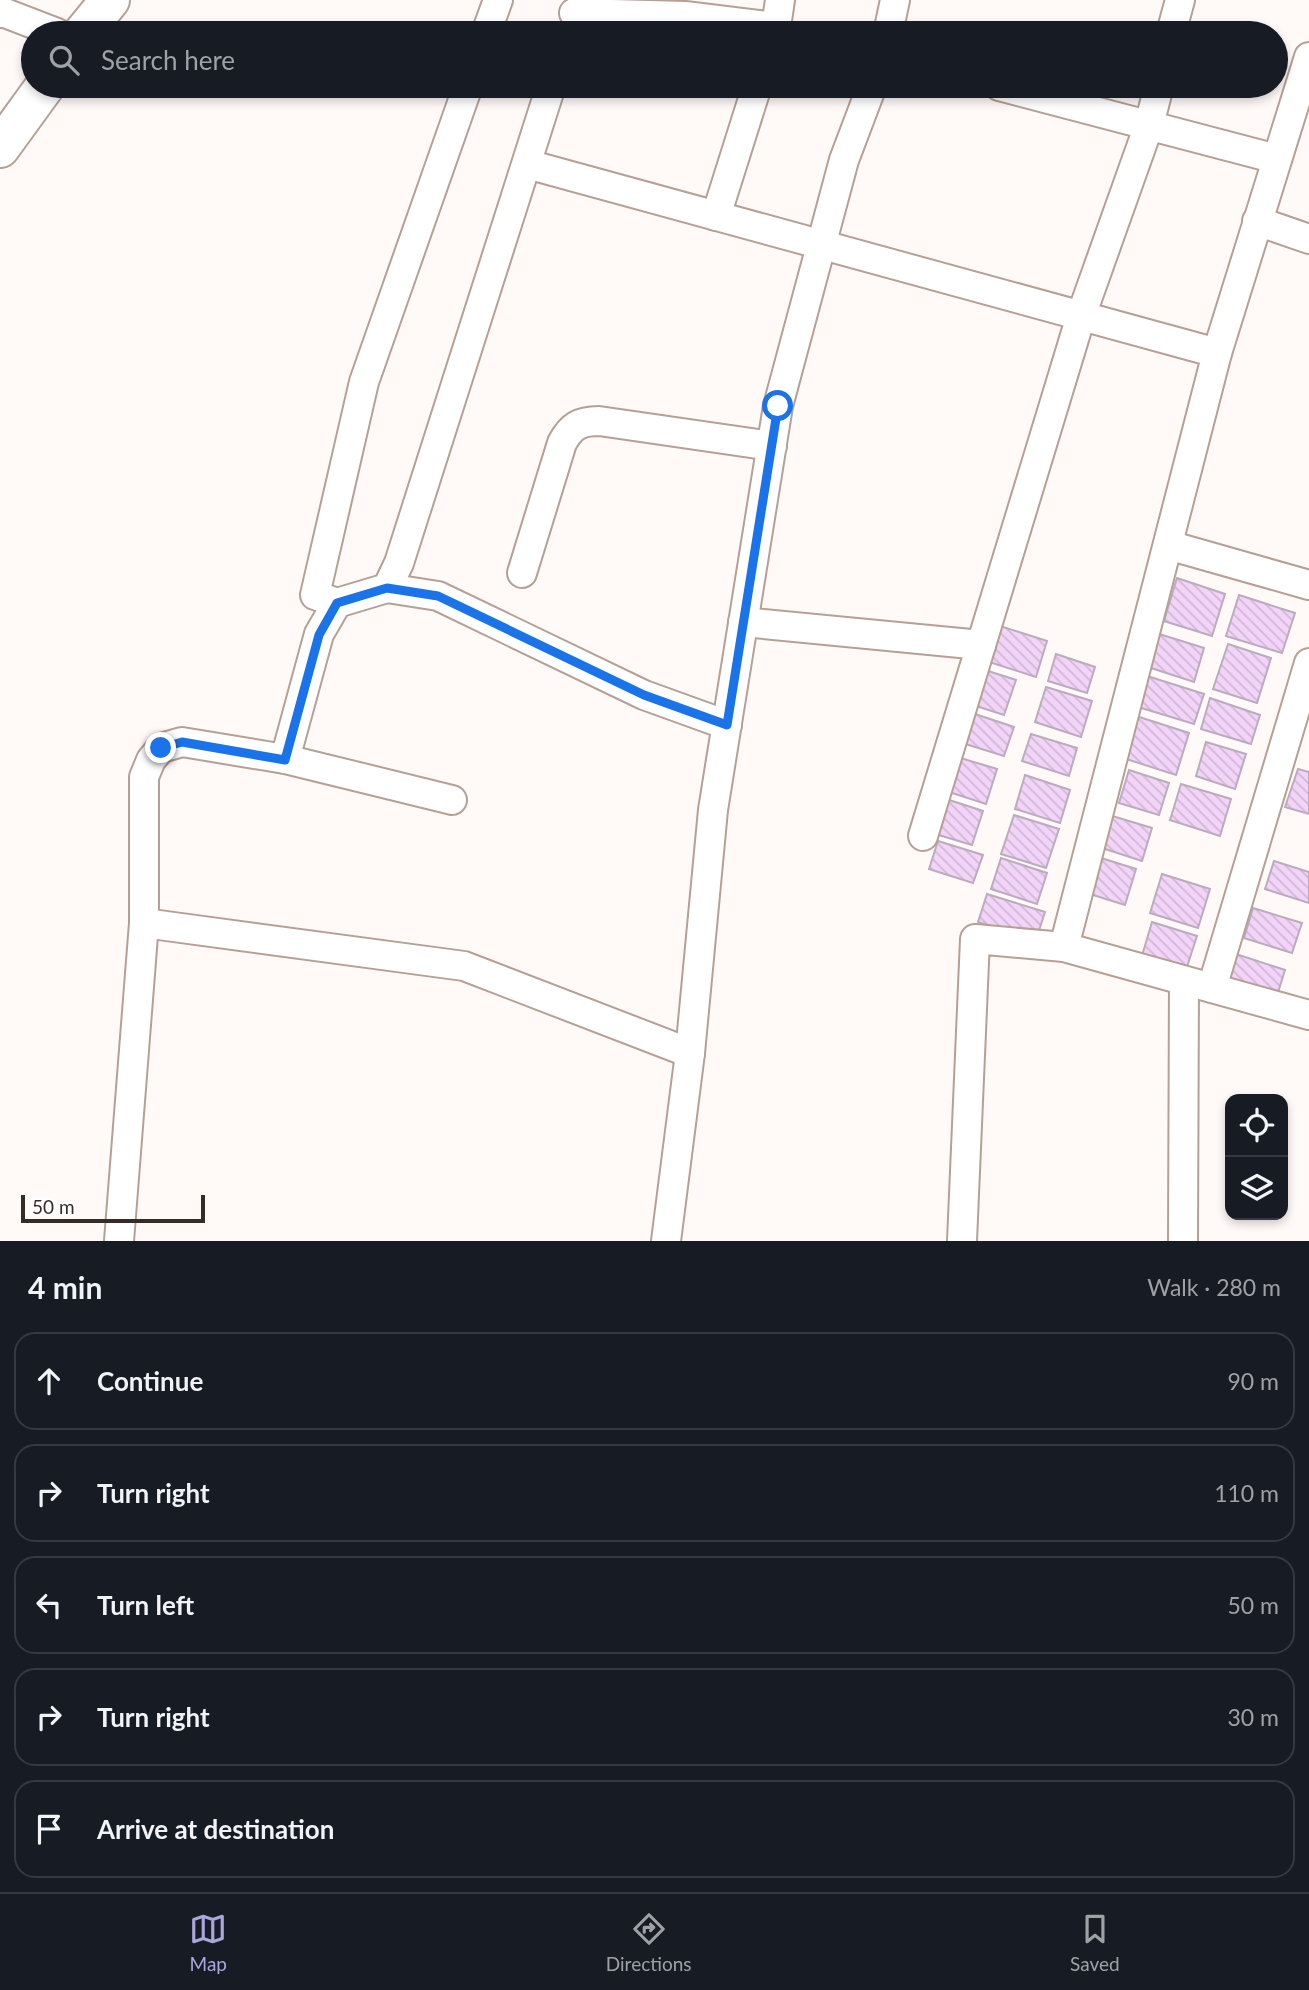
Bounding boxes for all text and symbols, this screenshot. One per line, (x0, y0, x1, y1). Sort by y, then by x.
search box (21, 21, 1288, 98)
icon: search (45, 41, 83, 79)
text: Search here (101, 44, 235, 76)
route start (762, 390, 793, 421)
route end (145, 732, 176, 763)
map controls (1225, 1094, 1288, 1220)
button: locate (1225, 1094, 1288, 1157)
button: layers (1225, 1157, 1288, 1220)
scale bar (21, 1192, 205, 1224)
text: 50 m (32, 1195, 75, 1218)
text: 4 min (28, 1269, 102, 1305)
text: Walk · 280 m (1147, 1273, 1281, 1301)
icon: ahead (30, 1362, 68, 1400)
text: Continue (97, 1365, 203, 1397)
text: 90 m (1228, 1367, 1279, 1395)
icon: right (30, 1474, 68, 1512)
text: Turn right (97, 1477, 210, 1509)
text: 110 m (1214, 1479, 1279, 1507)
icon: left (30, 1586, 68, 1624)
text: Turn left (97, 1589, 194, 1621)
text: 50 m (1228, 1591, 1279, 1619)
icon: right (30, 1698, 68, 1736)
text: Turn right (97, 1701, 210, 1733)
text: 30 m (1228, 1703, 1279, 1731)
icon: arrive (30, 1810, 68, 1848)
text: Arrive at destination (97, 1813, 334, 1845)
tab: Map (189, 1910, 227, 1975)
tab: Directions (606, 1910, 692, 1975)
tab: Saved (1070, 1910, 1120, 1975)

